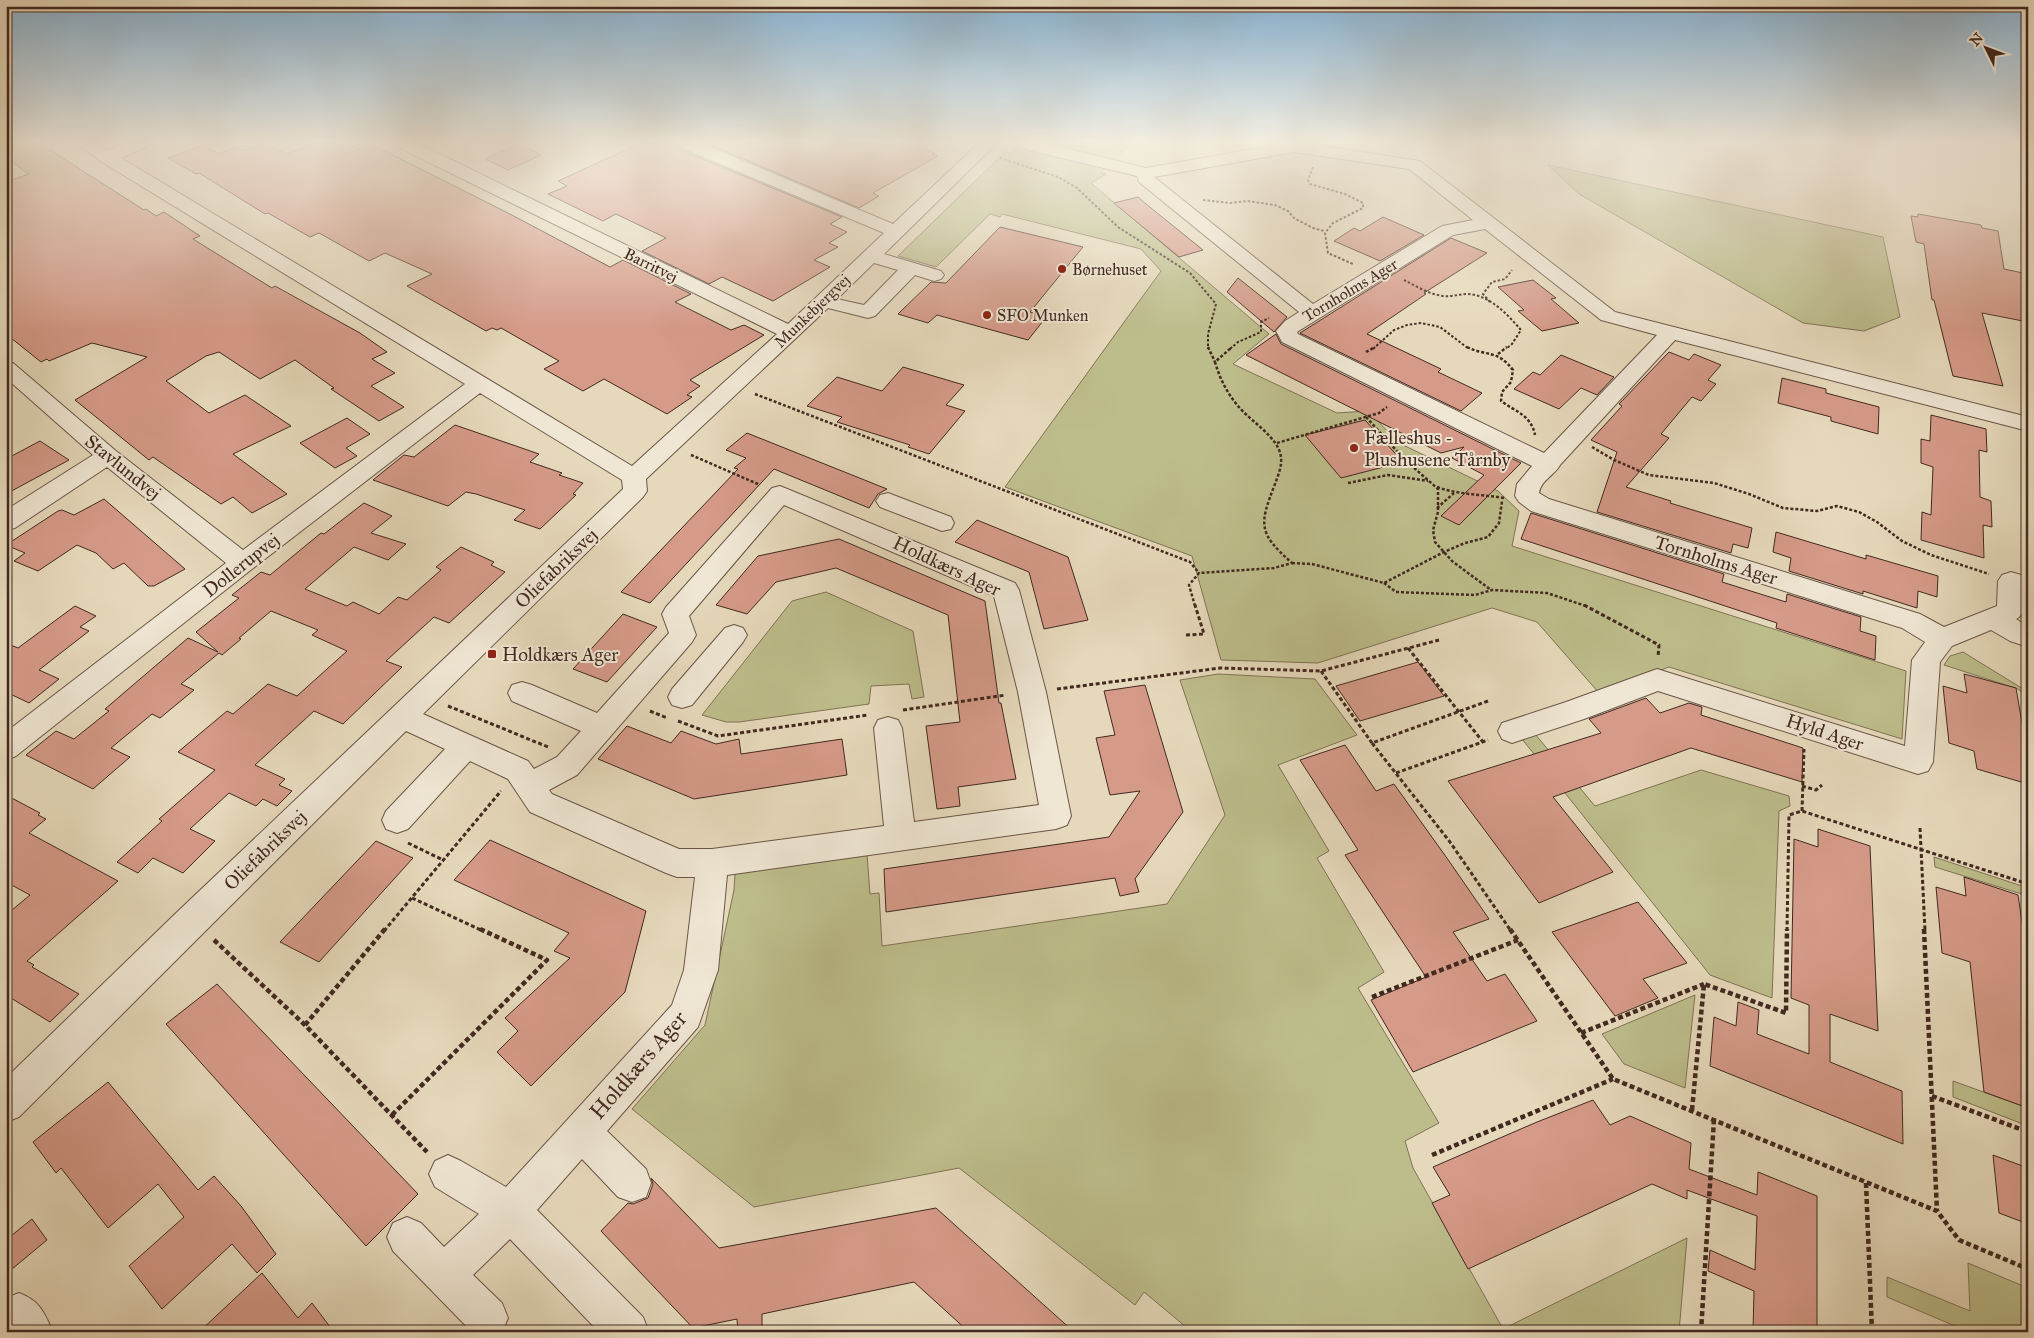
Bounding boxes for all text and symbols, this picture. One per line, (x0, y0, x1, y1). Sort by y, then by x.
north arrow (1962, 22, 2012, 72)
text: N (1966, 29, 1987, 50)
street label: Barritvej (621, 244, 681, 286)
street label: Tornholms Ager (1299, 254, 1401, 327)
place label: Børnehuset (1072, 260, 1148, 279)
marker: Børnehuset (1056, 263, 1068, 275)
street label: Munkebjergvej (770, 270, 854, 352)
place label: SFO Munken (997, 306, 1089, 325)
marker: SFO Munken (981, 309, 993, 321)
place label: Fælleshus - Plushusene Tårnby (1364, 426, 1512, 471)
street label: Stavlundvej (80, 429, 166, 505)
marker: Fælleshus - Plushusene Tårnby (1348, 442, 1360, 454)
street label: Oliefabriksvej (510, 523, 602, 613)
street label: Dollerupvej (198, 528, 284, 602)
street label: Tornholms Ager (1651, 530, 1781, 591)
street label: Holdkærs Ager (889, 531, 1005, 602)
place label: Holdkærs Ager (502, 643, 619, 667)
marker: Holdkærs Ager (486, 648, 498, 660)
street label: Hyld Ager (1783, 709, 1868, 757)
street label: Oliefabriksvej (219, 805, 311, 895)
street label: Holdkærs Ager (584, 1005, 693, 1125)

